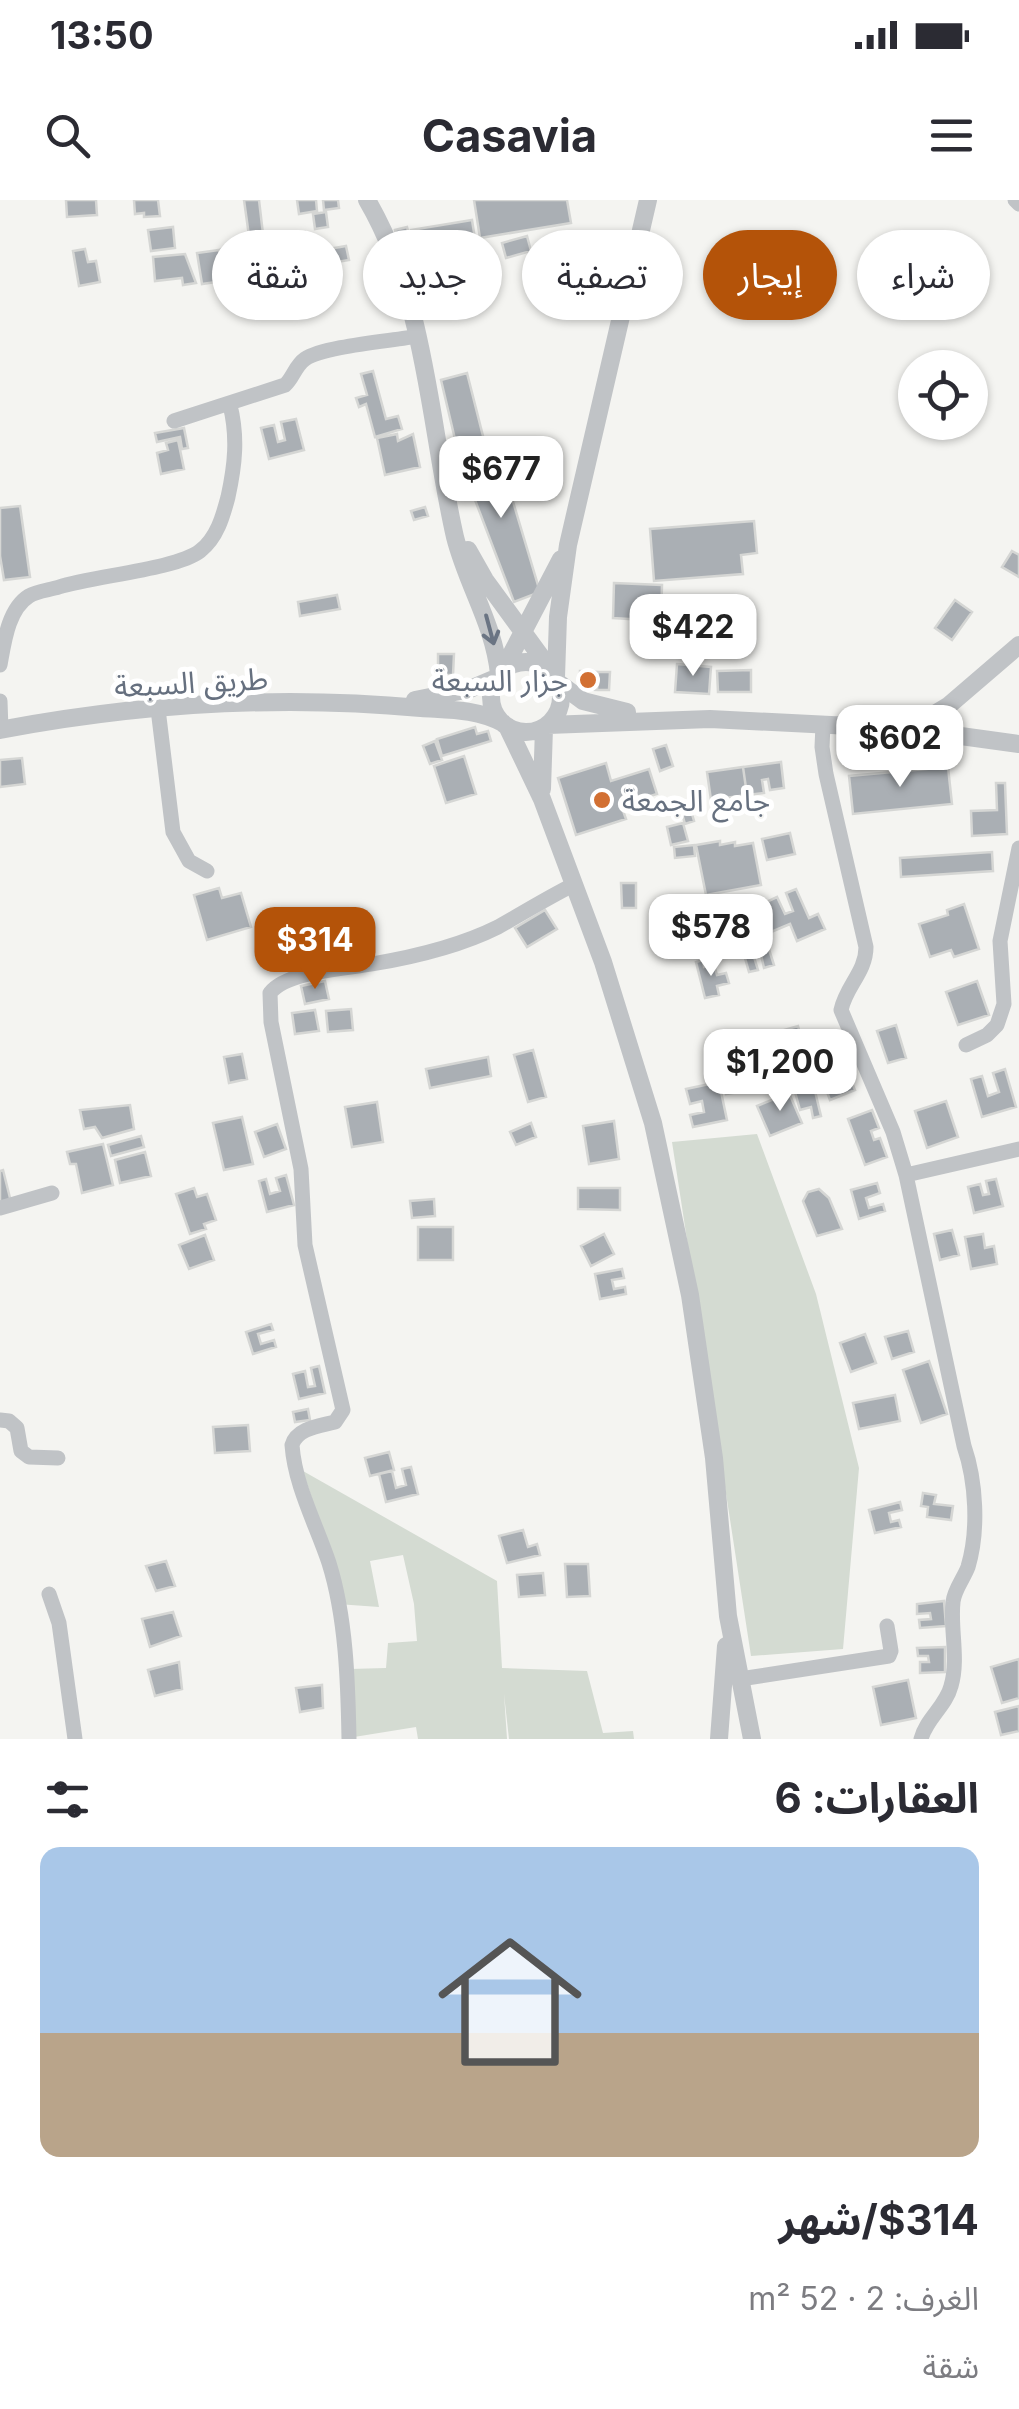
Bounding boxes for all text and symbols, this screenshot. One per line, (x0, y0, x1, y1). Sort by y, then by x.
text: 13:50 (50, 12, 154, 58)
icon: search (40, 108, 95, 163)
text: Casavia (422, 108, 597, 163)
icon: menu (924, 108, 979, 163)
chip: شقة (212, 230, 343, 320)
chip: جديد (363, 230, 502, 320)
chip: تصفية (522, 230, 683, 320)
chip: إيجار (703, 230, 837, 320)
chip: شراء (857, 230, 990, 320)
map controls (898, 350, 988, 440)
button: locate (898, 350, 988, 440)
pin: $677 (442, 436, 560, 521)
text: $677 (461, 449, 541, 488)
pin: $422 (634, 594, 752, 679)
text: $422 (652, 607, 734, 646)
one-way arrow (482, 614, 500, 645)
street label: طريق السبعة (113, 660, 269, 705)
place label: جزار السبعة (432, 662, 568, 698)
marker: جزار السبعة (577, 669, 599, 691)
pin: $602 (841, 705, 959, 790)
text: $602 (858, 718, 942, 757)
place label: جامع الجمعة (622, 782, 770, 823)
marker: جامع الجمعة (591, 789, 613, 811)
pin: $578 (652, 894, 770, 979)
pin: $314 (256, 907, 374, 992)
text: $578 (671, 907, 751, 946)
text: $314 (276, 920, 354, 959)
pin: $1,200 (699, 1029, 861, 1114)
text: $1,200 (726, 1042, 834, 1081)
icon: filters (40, 1772, 95, 1827)
text: العقارات: 6 (774, 1772, 979, 1823)
icon: home (420, 1912, 600, 2092)
text: $314/شهر (779, 2194, 979, 2245)
text: الغرف: 2 · 52 m² (748, 2279, 979, 2318)
text: شقة (923, 2347, 979, 2386)

